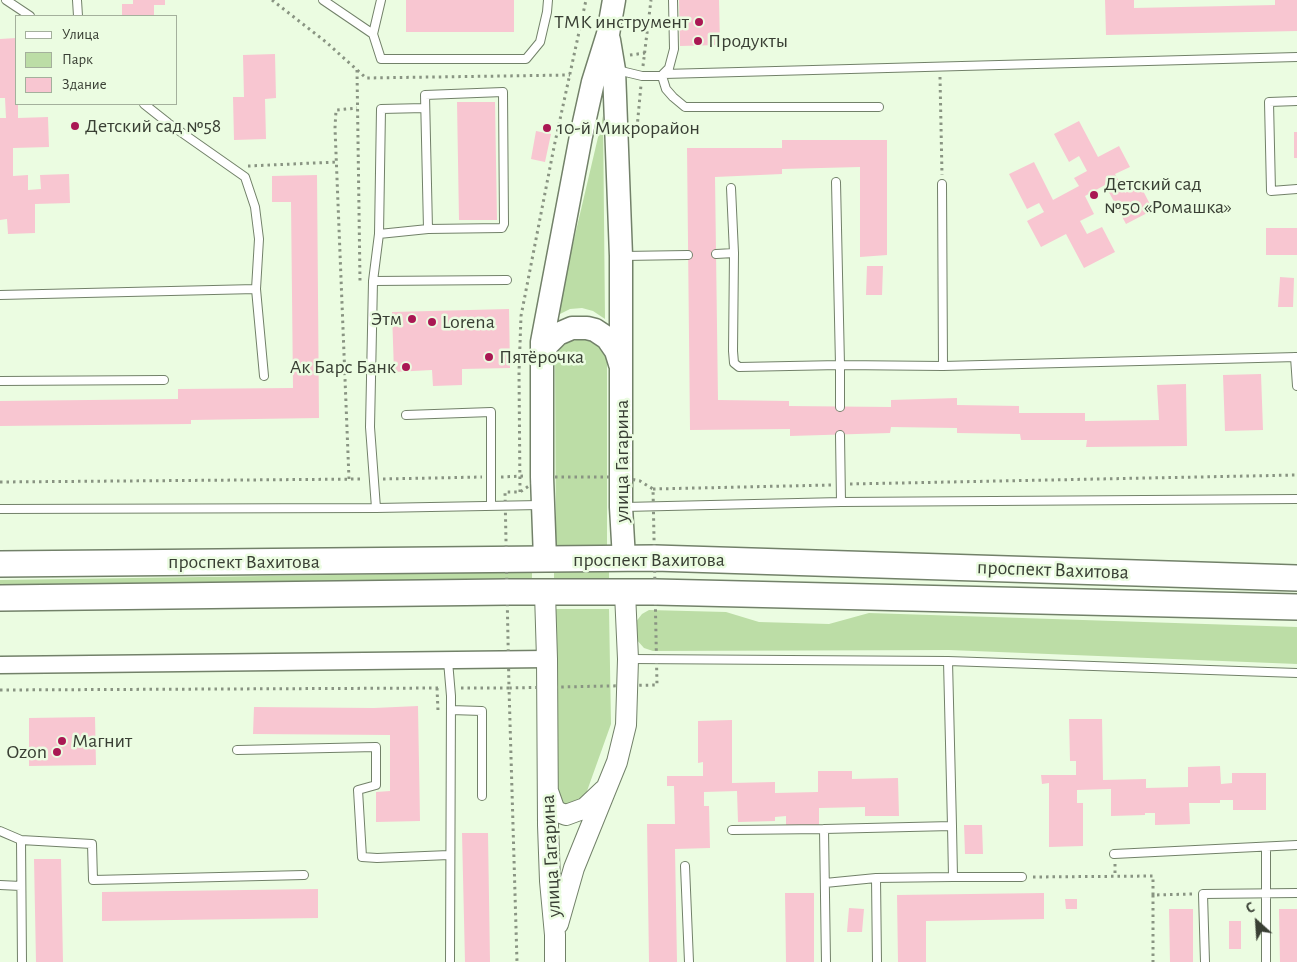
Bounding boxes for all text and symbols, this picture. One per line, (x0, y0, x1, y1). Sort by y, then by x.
place label: ТМК инструмент (554, 10, 689, 34)
legend (15, 15, 178, 105)
marker: ТМК инструмент (693, 16, 705, 28)
text: Улица (62, 27, 99, 42)
place label: Продукты (708, 29, 788, 53)
marker: Продукты (692, 35, 704, 47)
text: Парк (62, 52, 93, 67)
text: Здание (62, 77, 107, 92)
place label: Детский сад №58 (85, 114, 221, 138)
place label: 10-й Микрорайон (557, 116, 700, 140)
marker: Детский сад №58 (69, 120, 81, 132)
marker: 10-й Микрорайон (541, 122, 553, 134)
place label: Детский сад №50 «Ромашка» (1104, 172, 1232, 219)
marker: Детский сад №50 «Ромашка» (1088, 189, 1100, 201)
place label: Этм (371, 307, 402, 331)
place label: Lorena (442, 310, 495, 334)
marker: Этм (406, 313, 418, 325)
marker: Lorena (426, 316, 438, 328)
place label: Пятёрочка (499, 345, 584, 369)
marker: Пятёрочка (483, 351, 495, 363)
place label: Ак Барс Банк (290, 355, 396, 379)
marker: Ак Барс Банк (400, 361, 412, 373)
street label: улица Гагарина (610, 400, 634, 522)
street label: проспект Вахитова (573, 548, 725, 572)
street label: проспект Вахитова (168, 550, 320, 574)
street label: проспект Вахитова (977, 555, 1129, 585)
place label: Магнит (72, 729, 132, 753)
marker: Магнит (56, 735, 68, 747)
place label: Ozon (6, 740, 47, 764)
marker: Ozon (51, 746, 63, 758)
street label: улица Гагарина (536, 794, 566, 918)
north arrow (1232, 897, 1282, 947)
text: С (1244, 901, 1257, 917)

